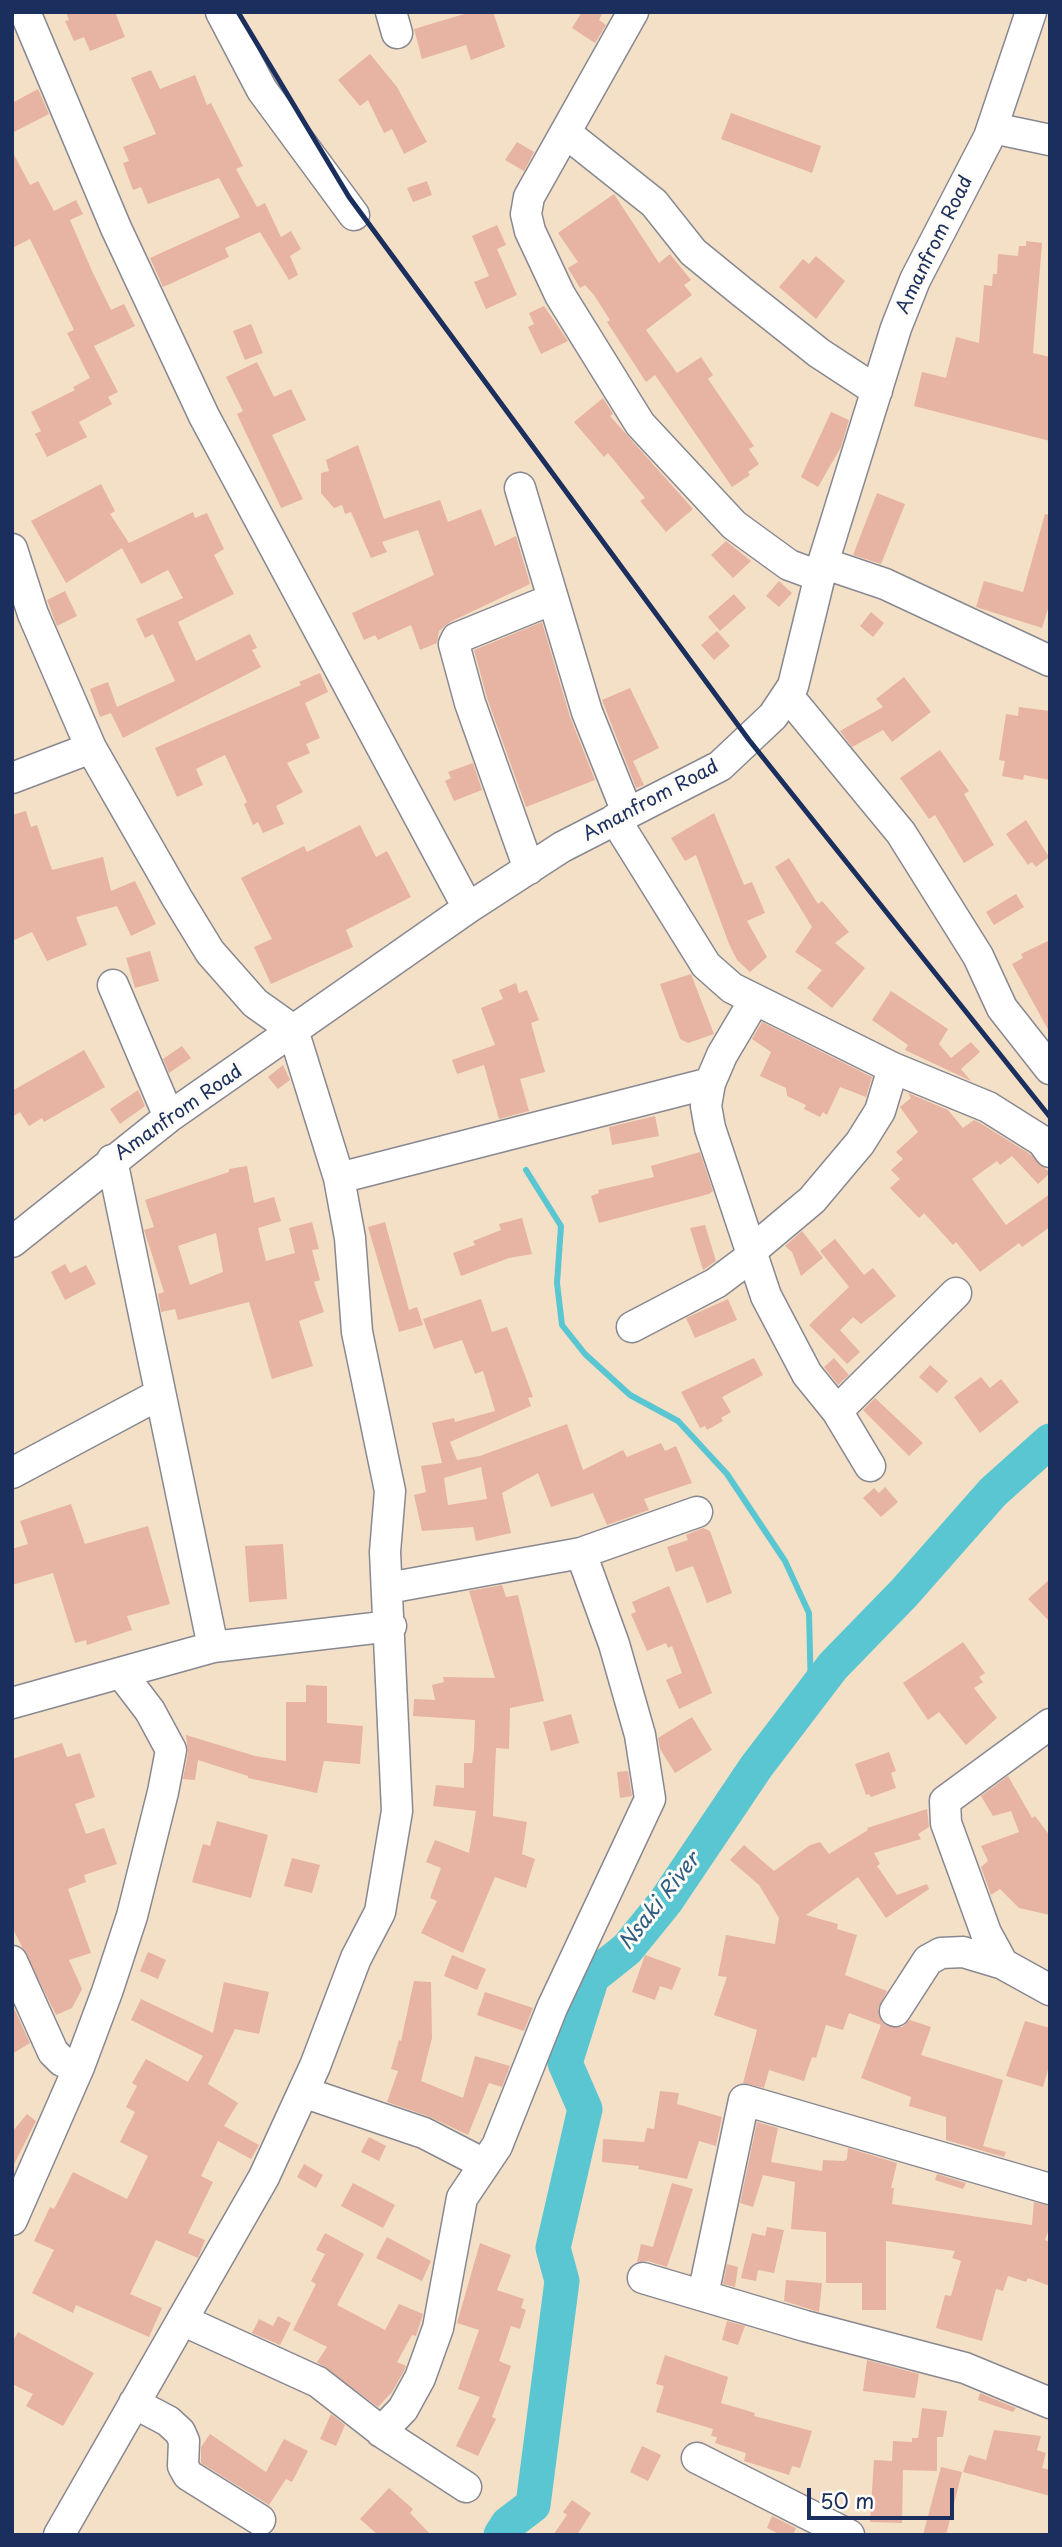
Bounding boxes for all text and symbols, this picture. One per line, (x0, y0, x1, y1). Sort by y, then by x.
street label: Amanfrom Road (892, 172, 978, 318)
street label: Amanfrom Road (579, 756, 723, 846)
street label: Amanfrom Road (111, 1060, 247, 1166)
water label: Nsaki River (614, 1848, 706, 1956)
scale bar (810, 2474, 957, 2518)
text: 50 m (820, 2484, 874, 2516)

